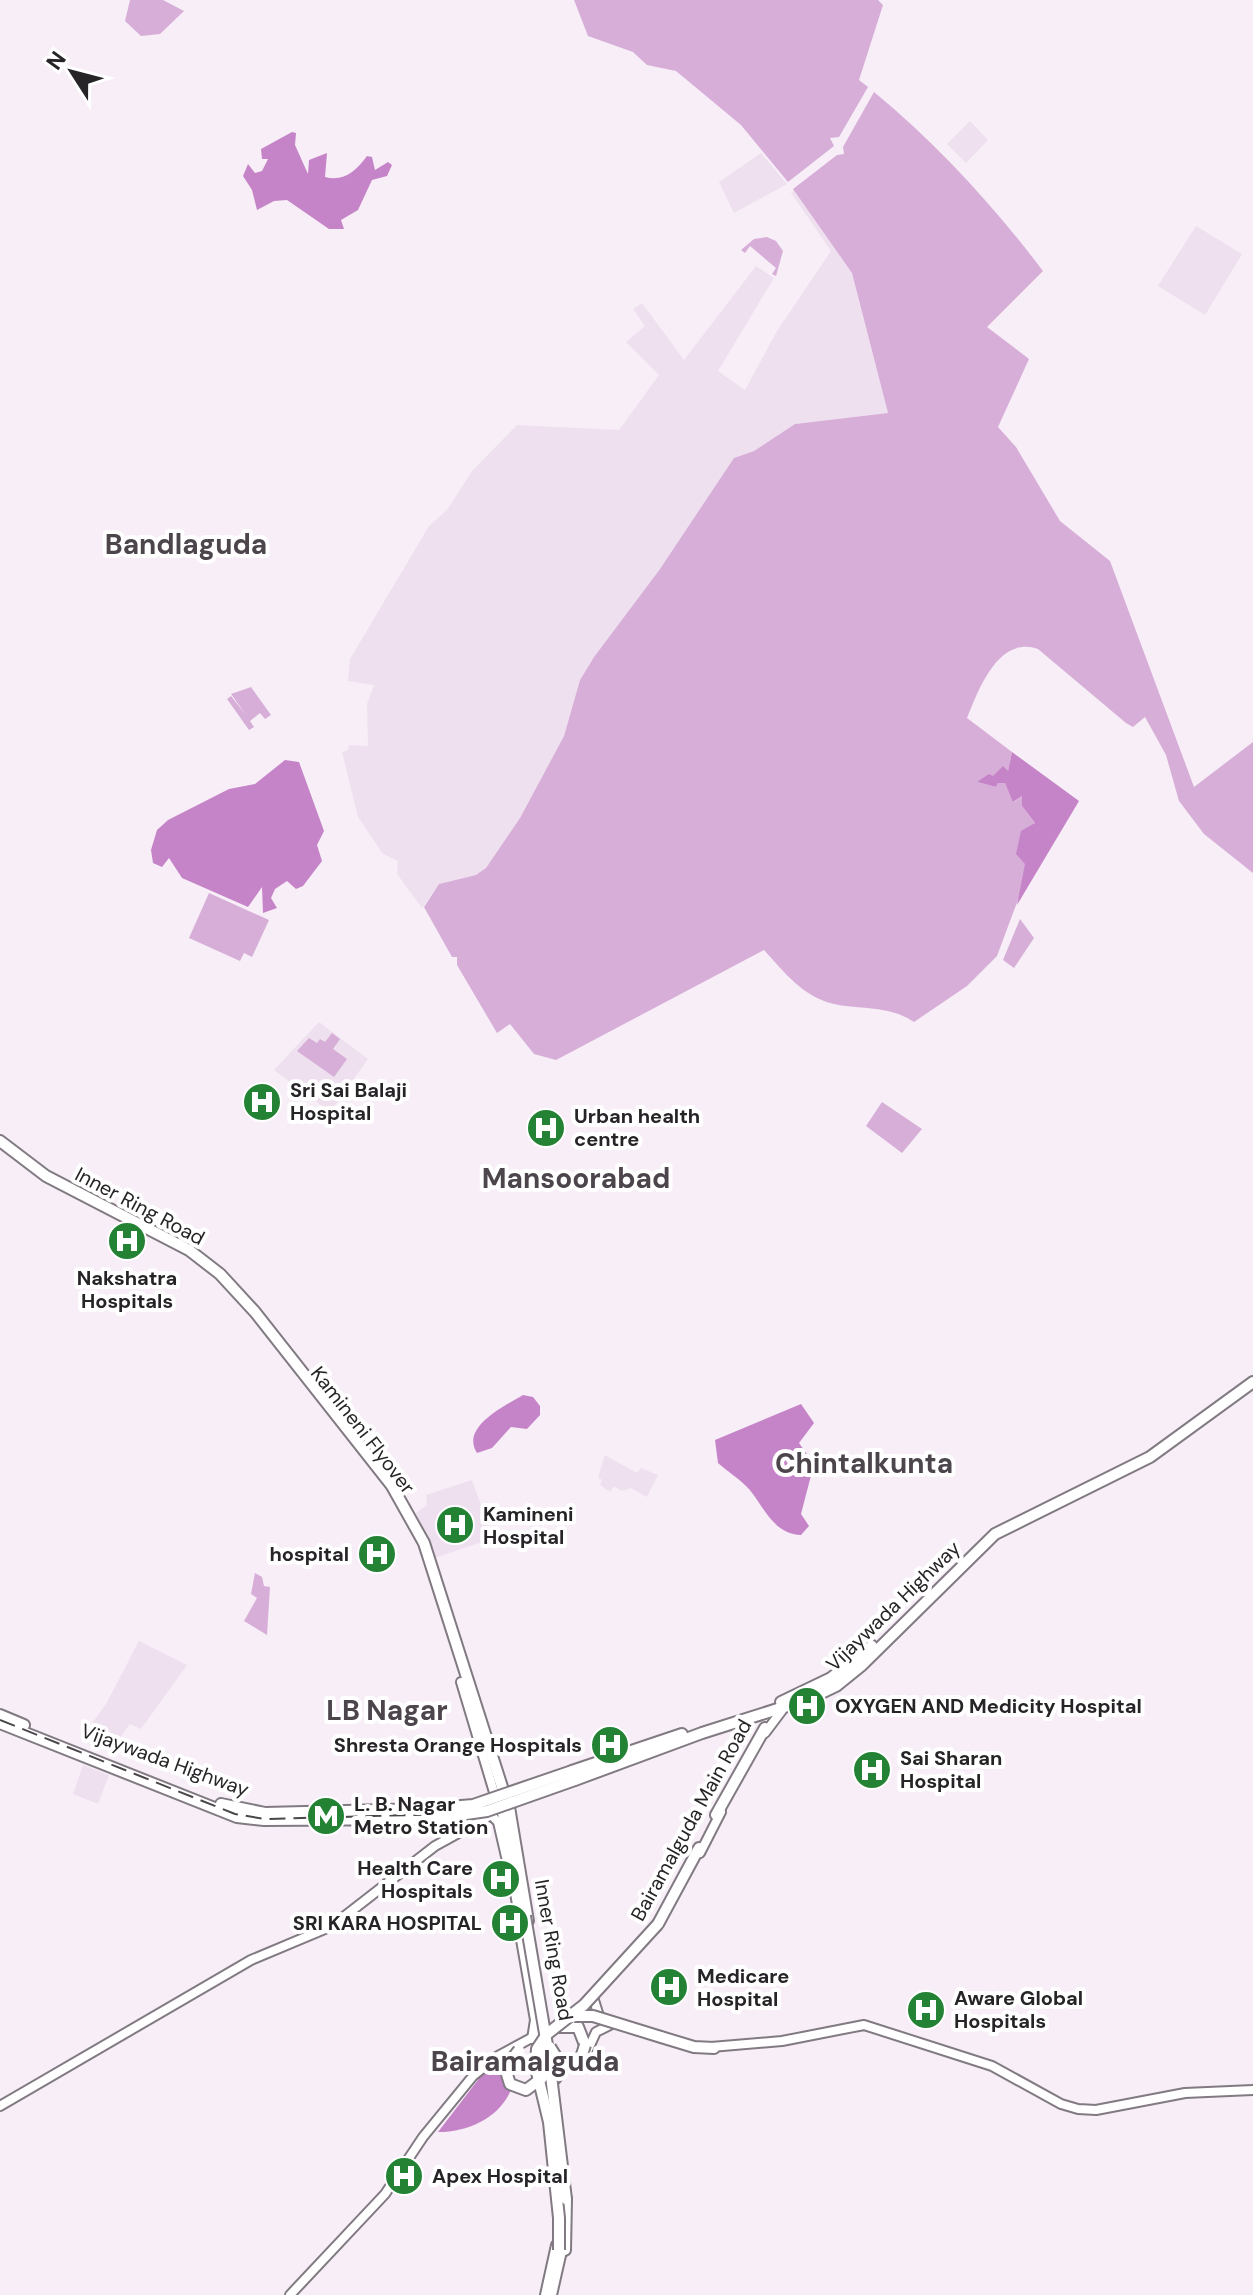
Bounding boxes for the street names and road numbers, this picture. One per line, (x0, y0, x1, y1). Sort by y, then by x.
street label: Inner Ring Road (71, 1161, 209, 1251)
street label: Kamineni Flyover (305, 1361, 421, 1499)
street label: Vijaywada Highway (820, 1535, 966, 1677)
street label: Bairamalguda Main Road (625, 1715, 757, 1925)
street label: Vijaywada Highway (77, 1718, 253, 1802)
street label: Inner Ring Road (529, 1877, 579, 2023)

